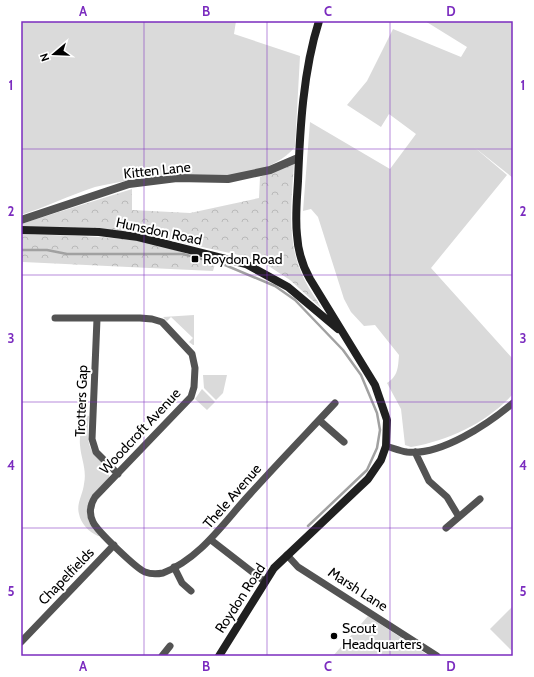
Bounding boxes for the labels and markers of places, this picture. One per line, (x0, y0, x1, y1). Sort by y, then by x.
place label: Roydon Road (203, 250, 282, 268)
marker: Roydon Road (190, 254, 200, 264)
place label: Scout Headquarters (342, 619, 422, 653)
marker: Scout Headquarters (329, 631, 339, 641)

